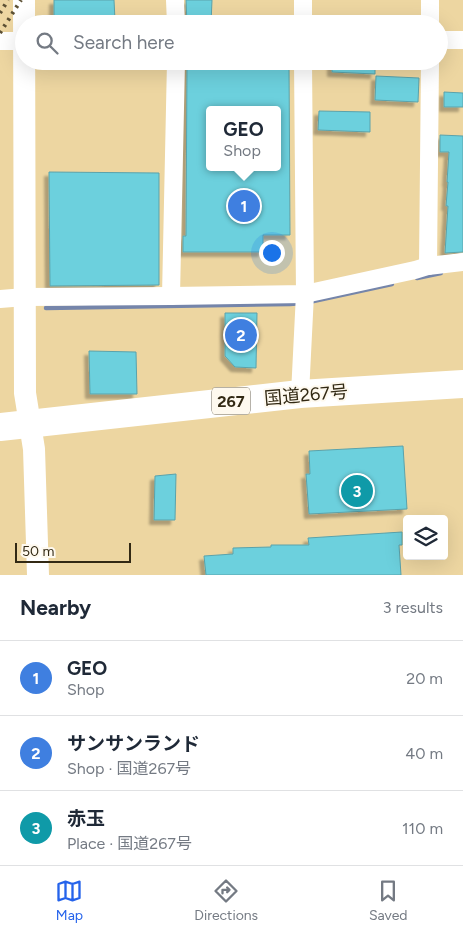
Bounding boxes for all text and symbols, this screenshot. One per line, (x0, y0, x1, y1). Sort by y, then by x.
search box (15, 15, 448, 70)
icon: search (33, 29, 61, 57)
text: Search here (73, 31, 175, 54)
popup (206, 106, 281, 171)
text: GEO (223, 118, 264, 141)
text: Shop (223, 141, 261, 160)
pin: 1 (228, 187, 260, 225)
your location (259, 240, 285, 266)
pin: 2 (225, 316, 257, 354)
street label: 国道267号 (263, 380, 349, 410)
road number: 267 (212, 388, 250, 414)
pin: 3 (341, 472, 373, 510)
map controls (403, 515, 448, 560)
button: layers (403, 515, 448, 560)
scale bar (15, 540, 131, 563)
text: 50 m (22, 543, 54, 560)
text: Nearby (20, 595, 91, 620)
text: 3 results (383, 598, 443, 617)
text: GEO (67, 657, 107, 680)
text: 1 (33, 669, 39, 688)
text: 20 m (406, 669, 443, 688)
text: Shop (67, 680, 105, 699)
text: サンサンランド (67, 732, 200, 755)
text: 2 (31, 744, 41, 763)
text: 40 m (405, 744, 443, 763)
text: Shop · 国道267号 (67, 759, 191, 778)
text: 赤玉 (67, 807, 105, 830)
text: 3 (32, 819, 40, 838)
text: 110 m (402, 819, 443, 838)
text: Place · 国道267号 (67, 834, 192, 853)
tab: Map (55, 877, 83, 924)
tab: Directions (194, 877, 258, 924)
tab: Saved (369, 877, 408, 924)

